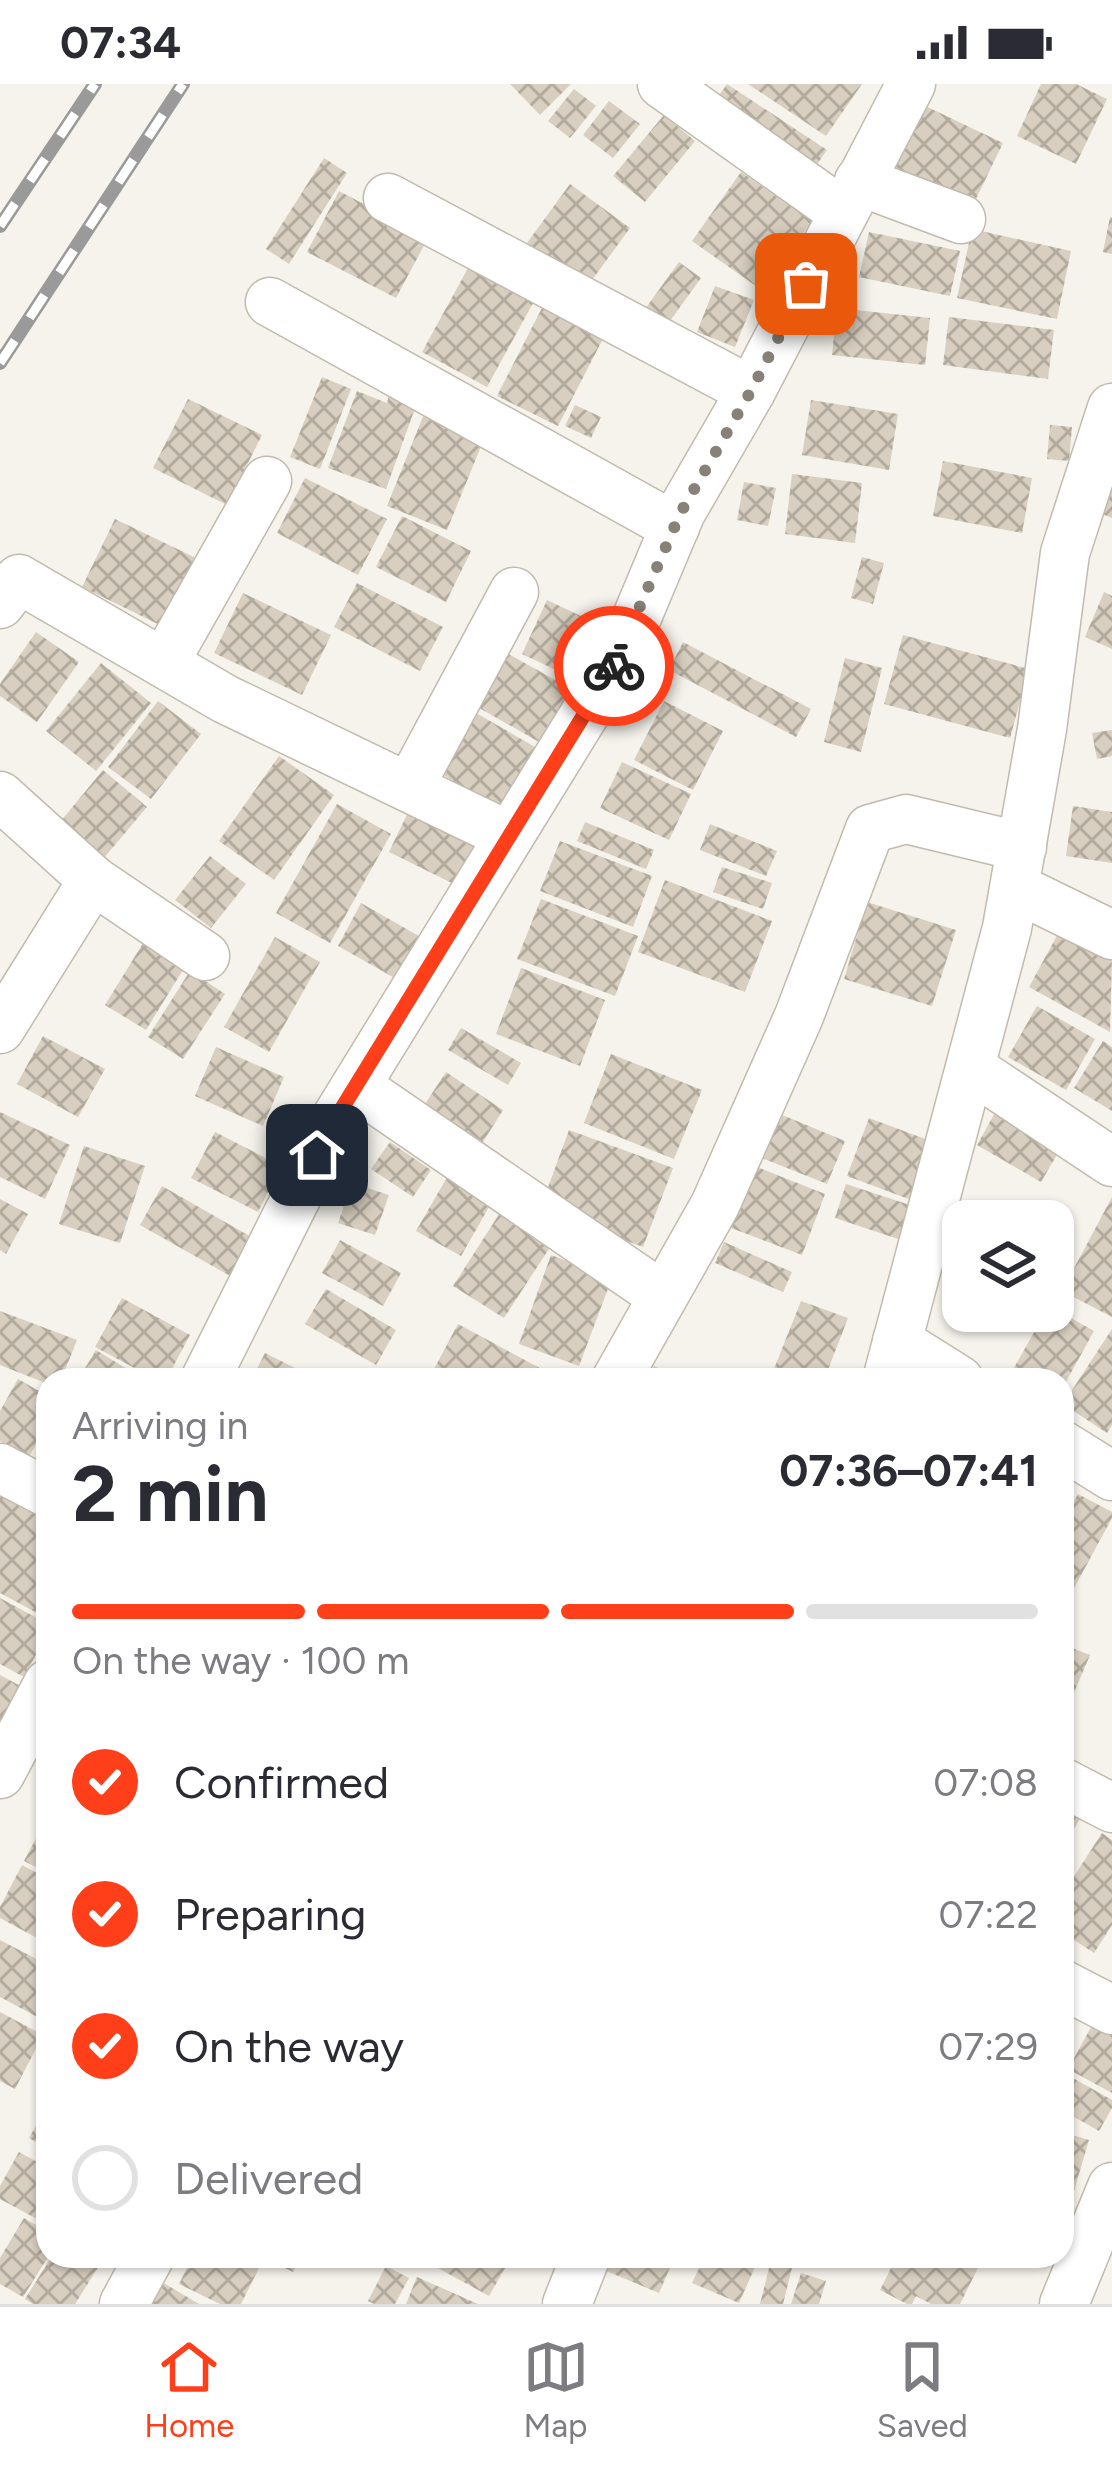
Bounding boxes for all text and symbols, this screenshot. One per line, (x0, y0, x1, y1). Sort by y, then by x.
text: 07:34 (60, 15, 181, 69)
pin (755, 233, 857, 335)
icon: bag (773, 251, 839, 317)
courier (554, 606, 674, 726)
icon: bike (581, 633, 647, 699)
pin (266, 1104, 368, 1206)
icon: home (284, 1122, 350, 1188)
map controls (942, 1200, 1074, 1332)
button: layers (942, 1200, 1074, 1332)
text: Arriving in (72, 1402, 248, 1449)
text: 07:36–07:41 (779, 1443, 1038, 1497)
text: 2 min (72, 1447, 268, 1541)
text: On the way · 100 m (72, 1637, 409, 1684)
icon: check (72, 1749, 138, 1815)
text: Confirmed (174, 1755, 389, 1809)
text: 07:08 (933, 1759, 1038, 1806)
icon: check (72, 1881, 138, 1947)
text: Preparing (174, 1887, 366, 1941)
text: 07:22 (939, 1891, 1038, 1938)
icon: check (72, 2013, 138, 2079)
text: On the way (174, 2019, 404, 2073)
text: 07:29 (938, 2023, 1038, 2070)
text: Delivered (174, 2151, 363, 2205)
tab: Home (144, 2334, 234, 2445)
tab: Map (523, 2334, 589, 2445)
tab: Saved (877, 2334, 968, 2445)

